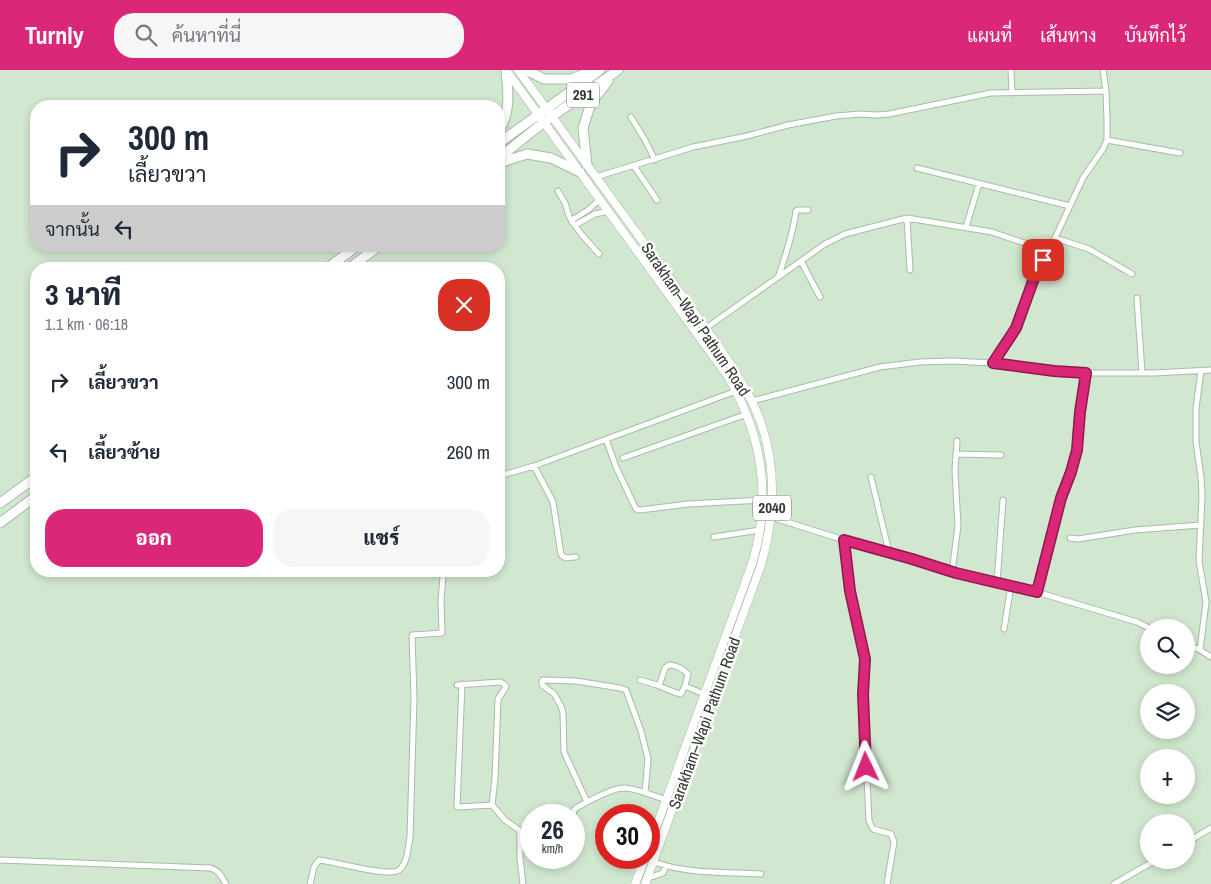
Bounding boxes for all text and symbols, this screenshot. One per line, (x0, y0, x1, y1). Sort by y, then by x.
search box (114, 13, 464, 58)
text: Turnly (25, 19, 84, 51)
icon: search (132, 21, 160, 49)
text: ค้นหาที่นี่ (172, 22, 241, 48)
text: แผนที่ (967, 23, 1012, 48)
text: เส้นทาง (1040, 23, 1096, 48)
text: บันทึกไว้ (1124, 23, 1186, 48)
road number: 291 (567, 82, 599, 108)
text: 300 m (128, 114, 209, 161)
icon: right (45, 120, 110, 185)
text: เลี้ยวขวา (128, 159, 206, 189)
icon: left (110, 215, 138, 243)
text: จากนั้น (45, 216, 100, 242)
street label: Sarakham–Wapi Pathum Road (636, 238, 756, 400)
pin (1022, 239, 1064, 281)
icon: arrive (1029, 246, 1057, 274)
text: 3 นาที (45, 274, 121, 314)
button: close (438, 279, 490, 331)
text: 1.1 km · 06:18 (45, 313, 128, 335)
icon: right (45, 368, 73, 396)
text: เลี้ยวขวา (88, 369, 159, 395)
text: 300 m (447, 369, 490, 395)
icon: left (45, 438, 73, 466)
text: เลี้ยวซ้าย (88, 439, 160, 465)
text: 260 m (447, 439, 490, 465)
road number: 2040 (753, 496, 791, 520)
button: ออก (45, 509, 263, 567)
button: แชร์ (273, 509, 490, 567)
map controls (1140, 619, 1195, 869)
button: search (1140, 619, 1195, 674)
street label: Sarakham–Wapi Pathum Road (663, 634, 745, 812)
button: layers (1140, 684, 1195, 739)
position arrow (839, 740, 891, 792)
button: + (1140, 749, 1195, 804)
speed limit sign: 30 (595, 804, 660, 869)
text: 26 (541, 813, 564, 847)
button: − (1140, 814, 1195, 869)
text: km/h (542, 841, 563, 857)

